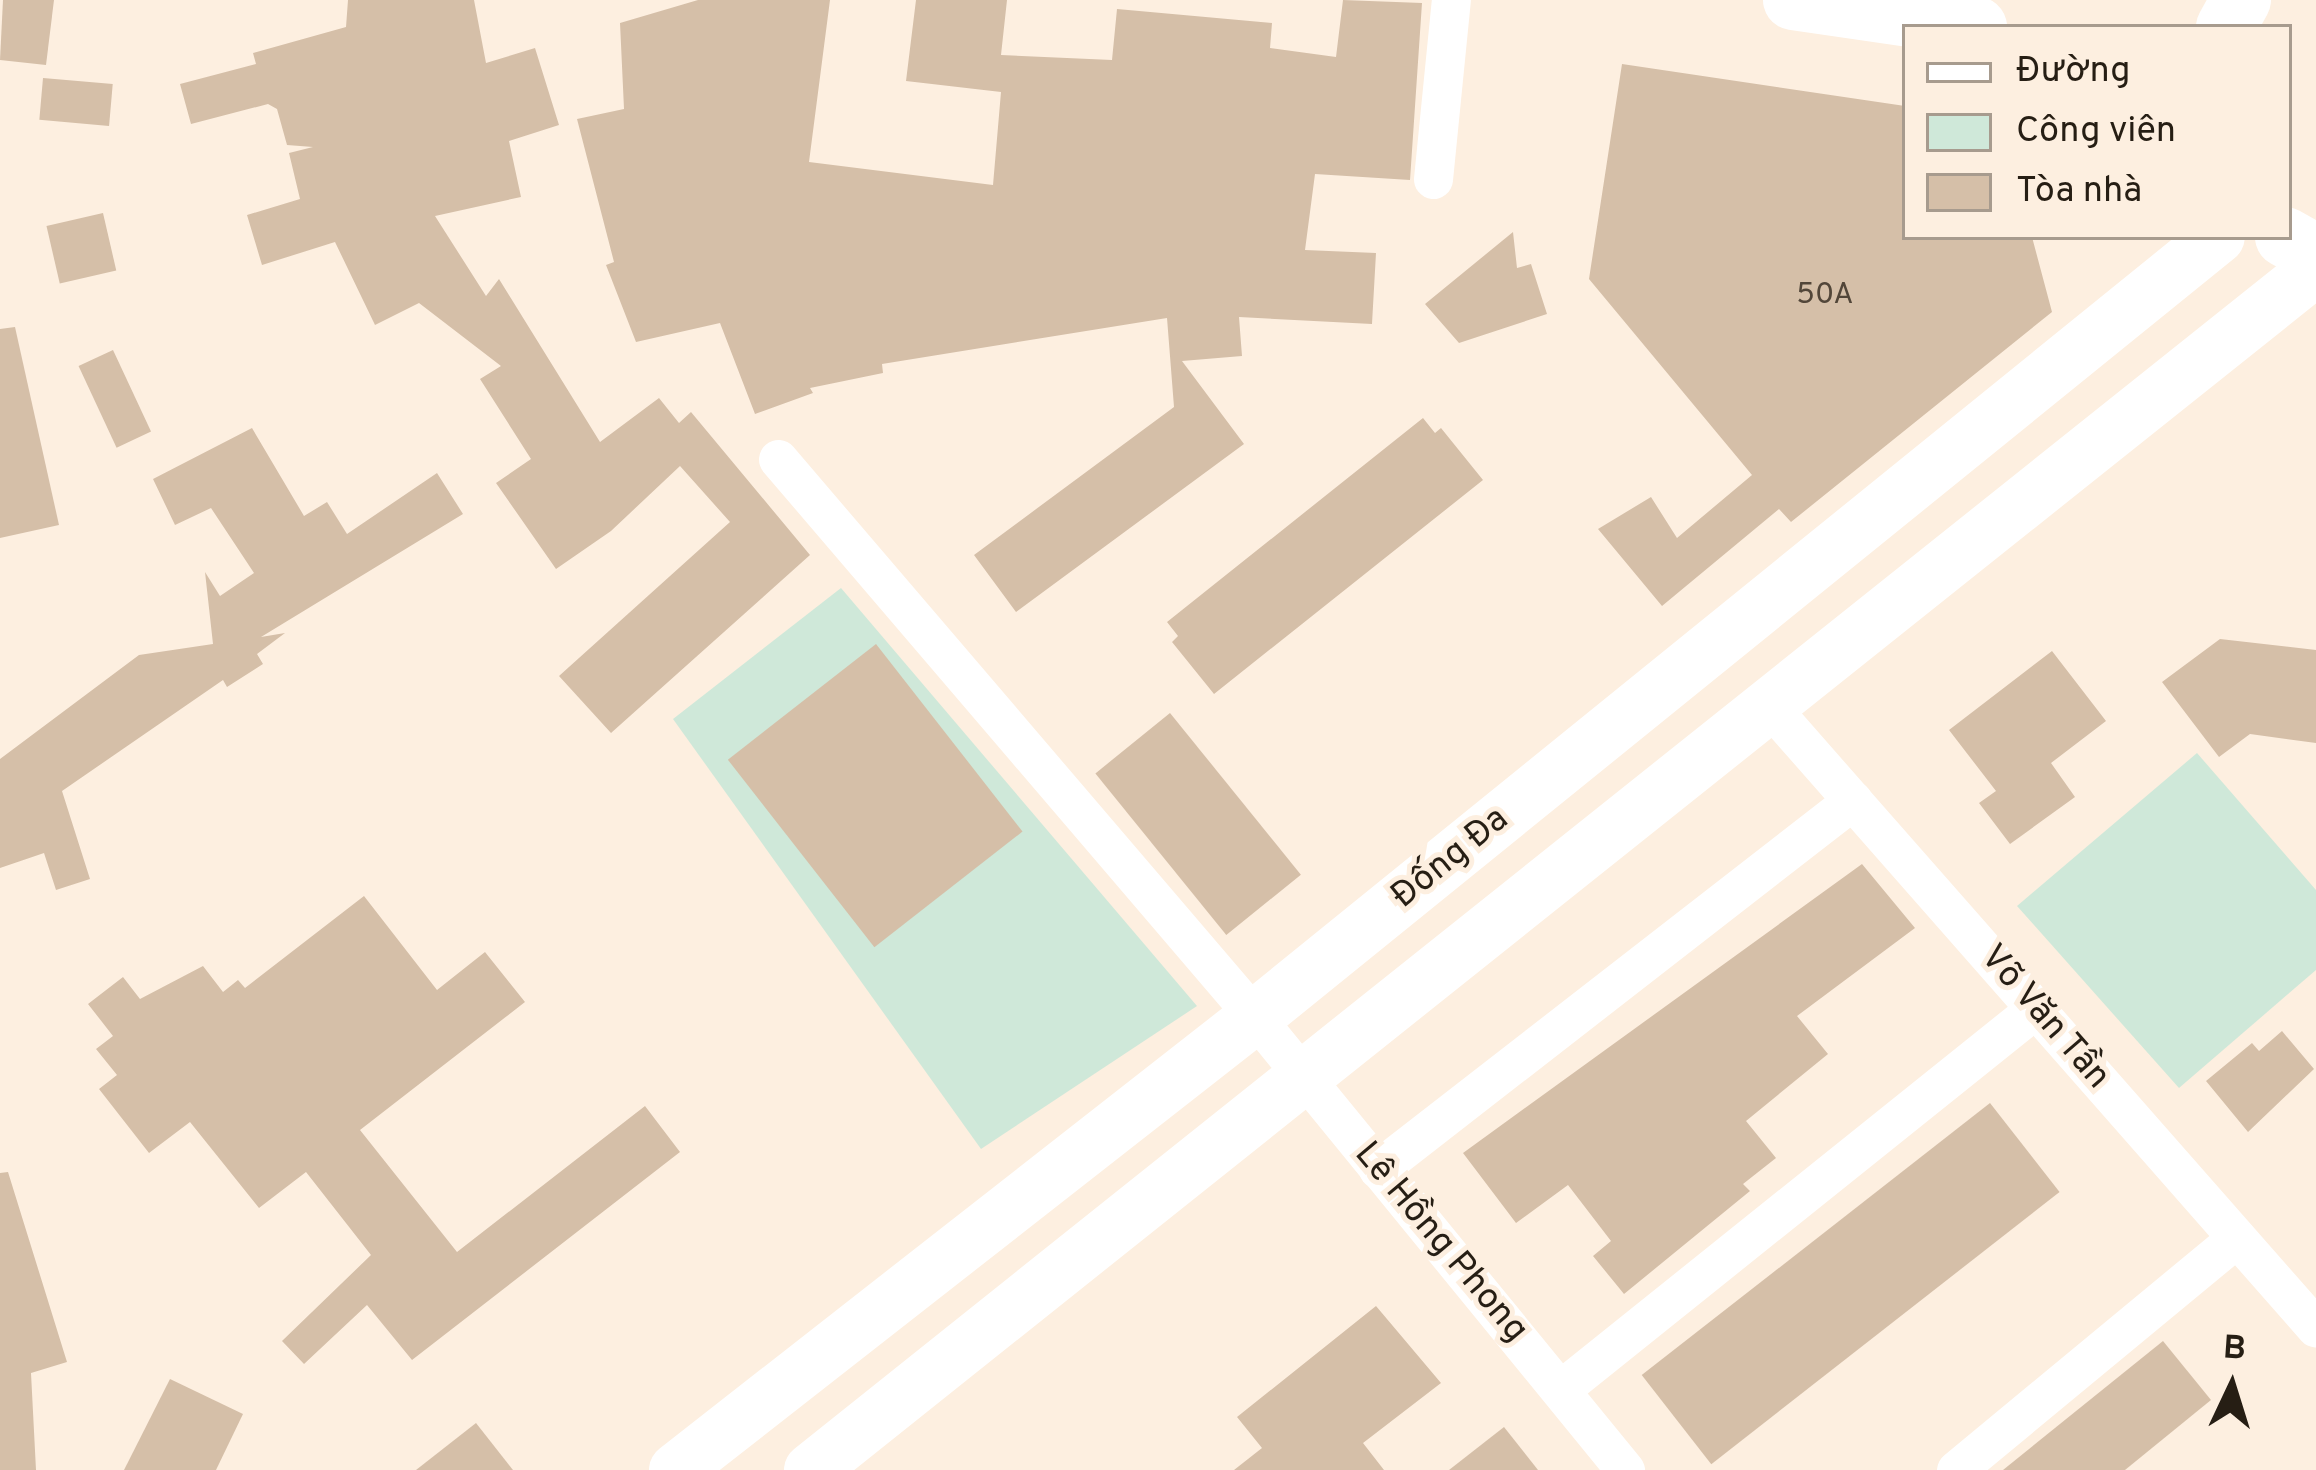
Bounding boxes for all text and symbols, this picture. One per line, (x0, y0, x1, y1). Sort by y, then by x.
legend (1902, 24, 2292, 240)
text: Đường (2016, 49, 2131, 95)
text: Công viên (2016, 109, 2176, 155)
text: Tòa nhà (2016, 169, 2142, 215)
house number: 50A (1796, 278, 1854, 314)
street label: Đống Đa (1384, 799, 1518, 919)
street label: Võ Văn Tần (1969, 936, 2119, 1100)
street label: Lê Hồng Phong (1344, 1134, 1536, 1352)
north arrow (2172, 1326, 2292, 1446)
text: B (2222, 1328, 2247, 1372)

